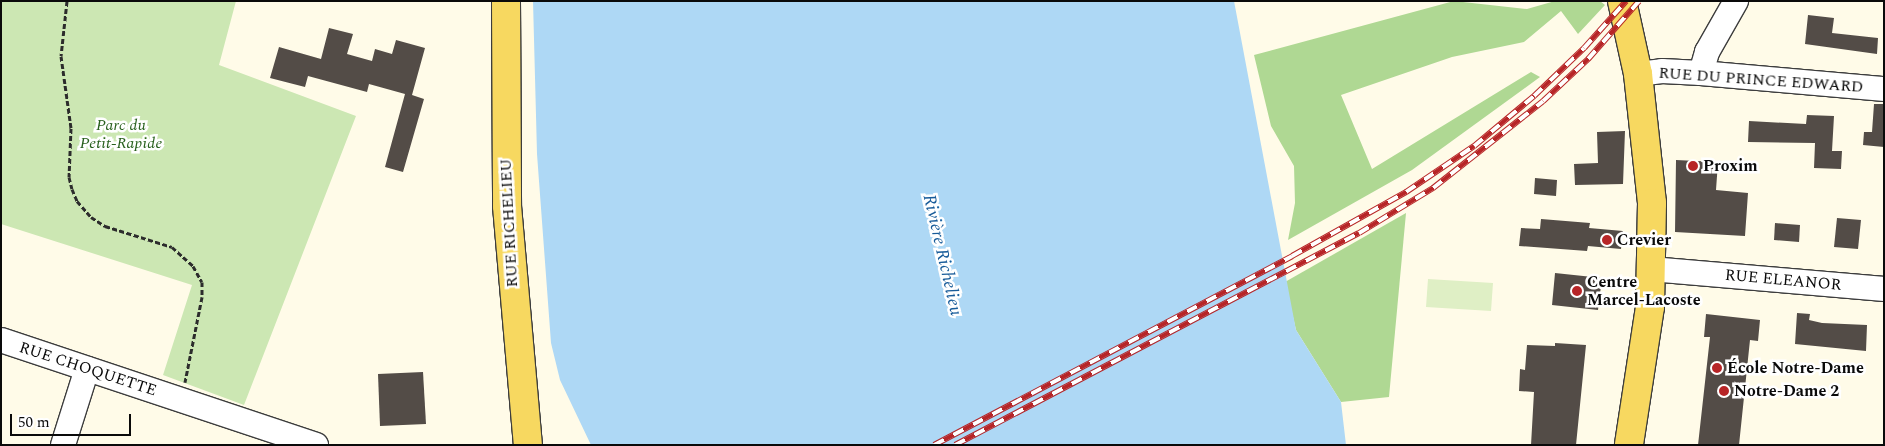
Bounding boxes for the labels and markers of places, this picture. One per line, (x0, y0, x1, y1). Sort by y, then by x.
place label: Proxim (1703, 156, 1758, 176)
marker: Proxim (1687, 160, 1699, 172)
place label: Crevier (1617, 230, 1671, 250)
marker: Crevier (1601, 234, 1613, 246)
place label: Centre Marcel-Lacoste (1587, 272, 1701, 310)
marker: Centre Marcel-Lacoste (1571, 285, 1583, 297)
place label: École Notre-Dame (1727, 358, 1864, 378)
marker: École Notre-Dame (1711, 362, 1723, 374)
place label: Notre-Dame 2 (1734, 381, 1839, 401)
marker: Notre-Dame 2 (1718, 385, 1730, 397)

